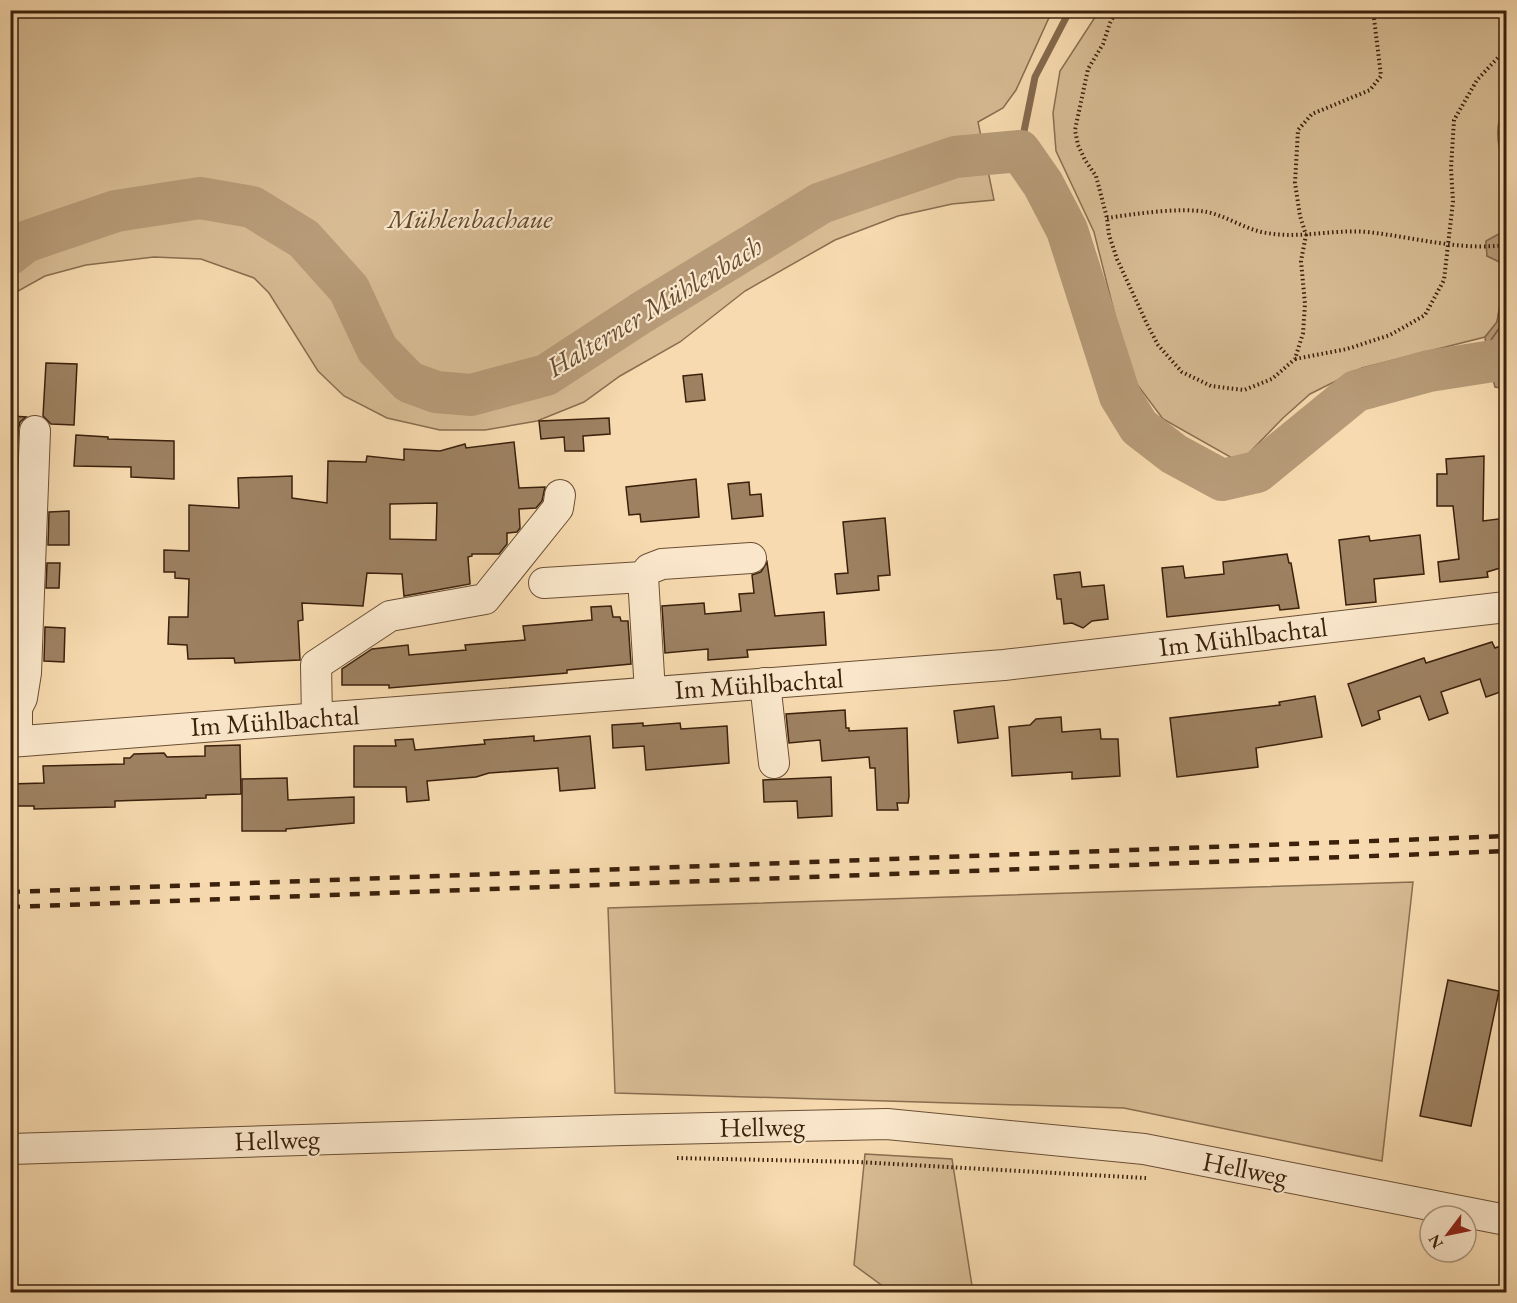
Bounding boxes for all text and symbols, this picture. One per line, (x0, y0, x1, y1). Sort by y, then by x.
park label: Mühlenbachaue (386, 201, 553, 236)
water label: Halterner Mühlenbach (539, 227, 769, 385)
street label: Im Mühlbachtal (1157, 609, 1329, 664)
street label: Im Mühlbachtal (673, 660, 845, 707)
street label: Im Mühlbachtal (189, 697, 361, 744)
street label: Hellweg (719, 1108, 805, 1145)
street label: Hellweg (234, 1121, 321, 1158)
street label: Hellweg (1200, 1143, 1291, 1194)
north arrow (1418, 1204, 1478, 1264)
text: N (1423, 1231, 1448, 1253)

